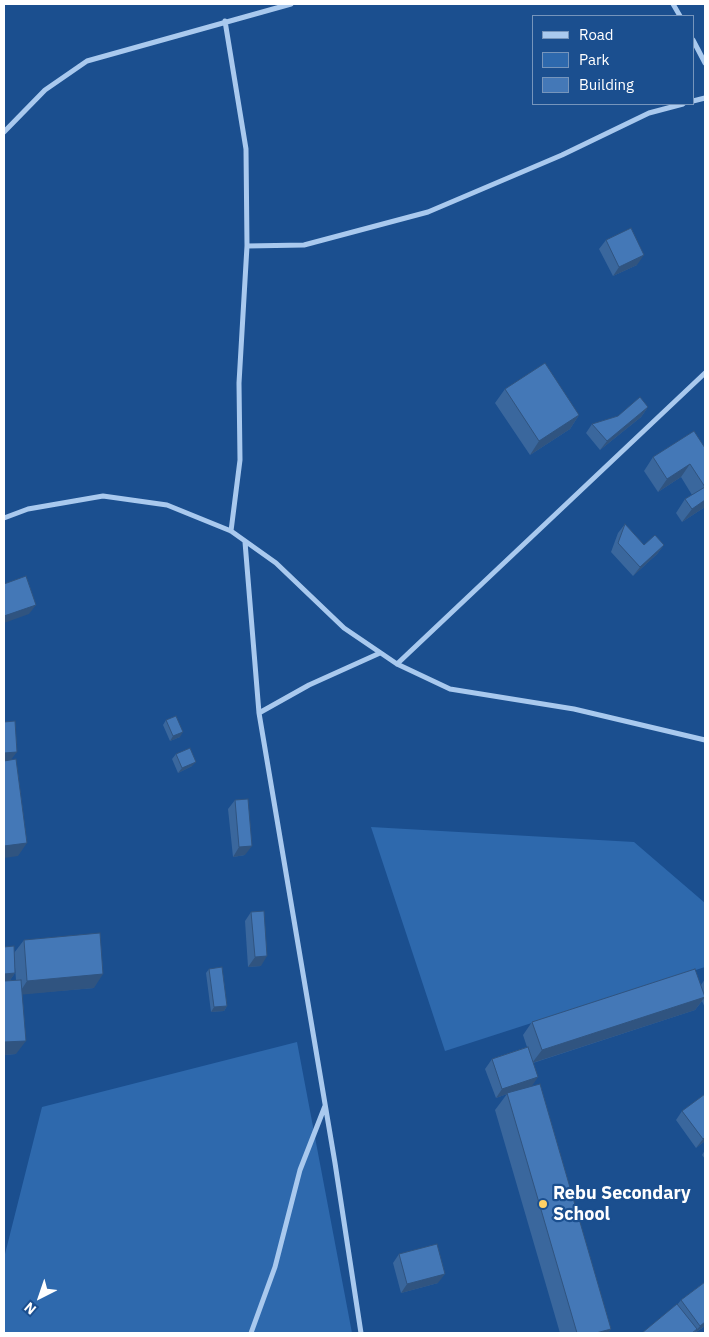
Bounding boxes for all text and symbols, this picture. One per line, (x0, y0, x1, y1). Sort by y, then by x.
legend (532, 15, 694, 105)
text: Road (579, 25, 614, 44)
text: Park (579, 50, 609, 69)
text: Building (579, 75, 634, 94)
place label: Rebu Secondary School (553, 1183, 691, 1226)
marker: Rebu Secondary School (537, 1198, 549, 1210)
north arrow (15, 1272, 65, 1322)
text: N (20, 1298, 40, 1318)

